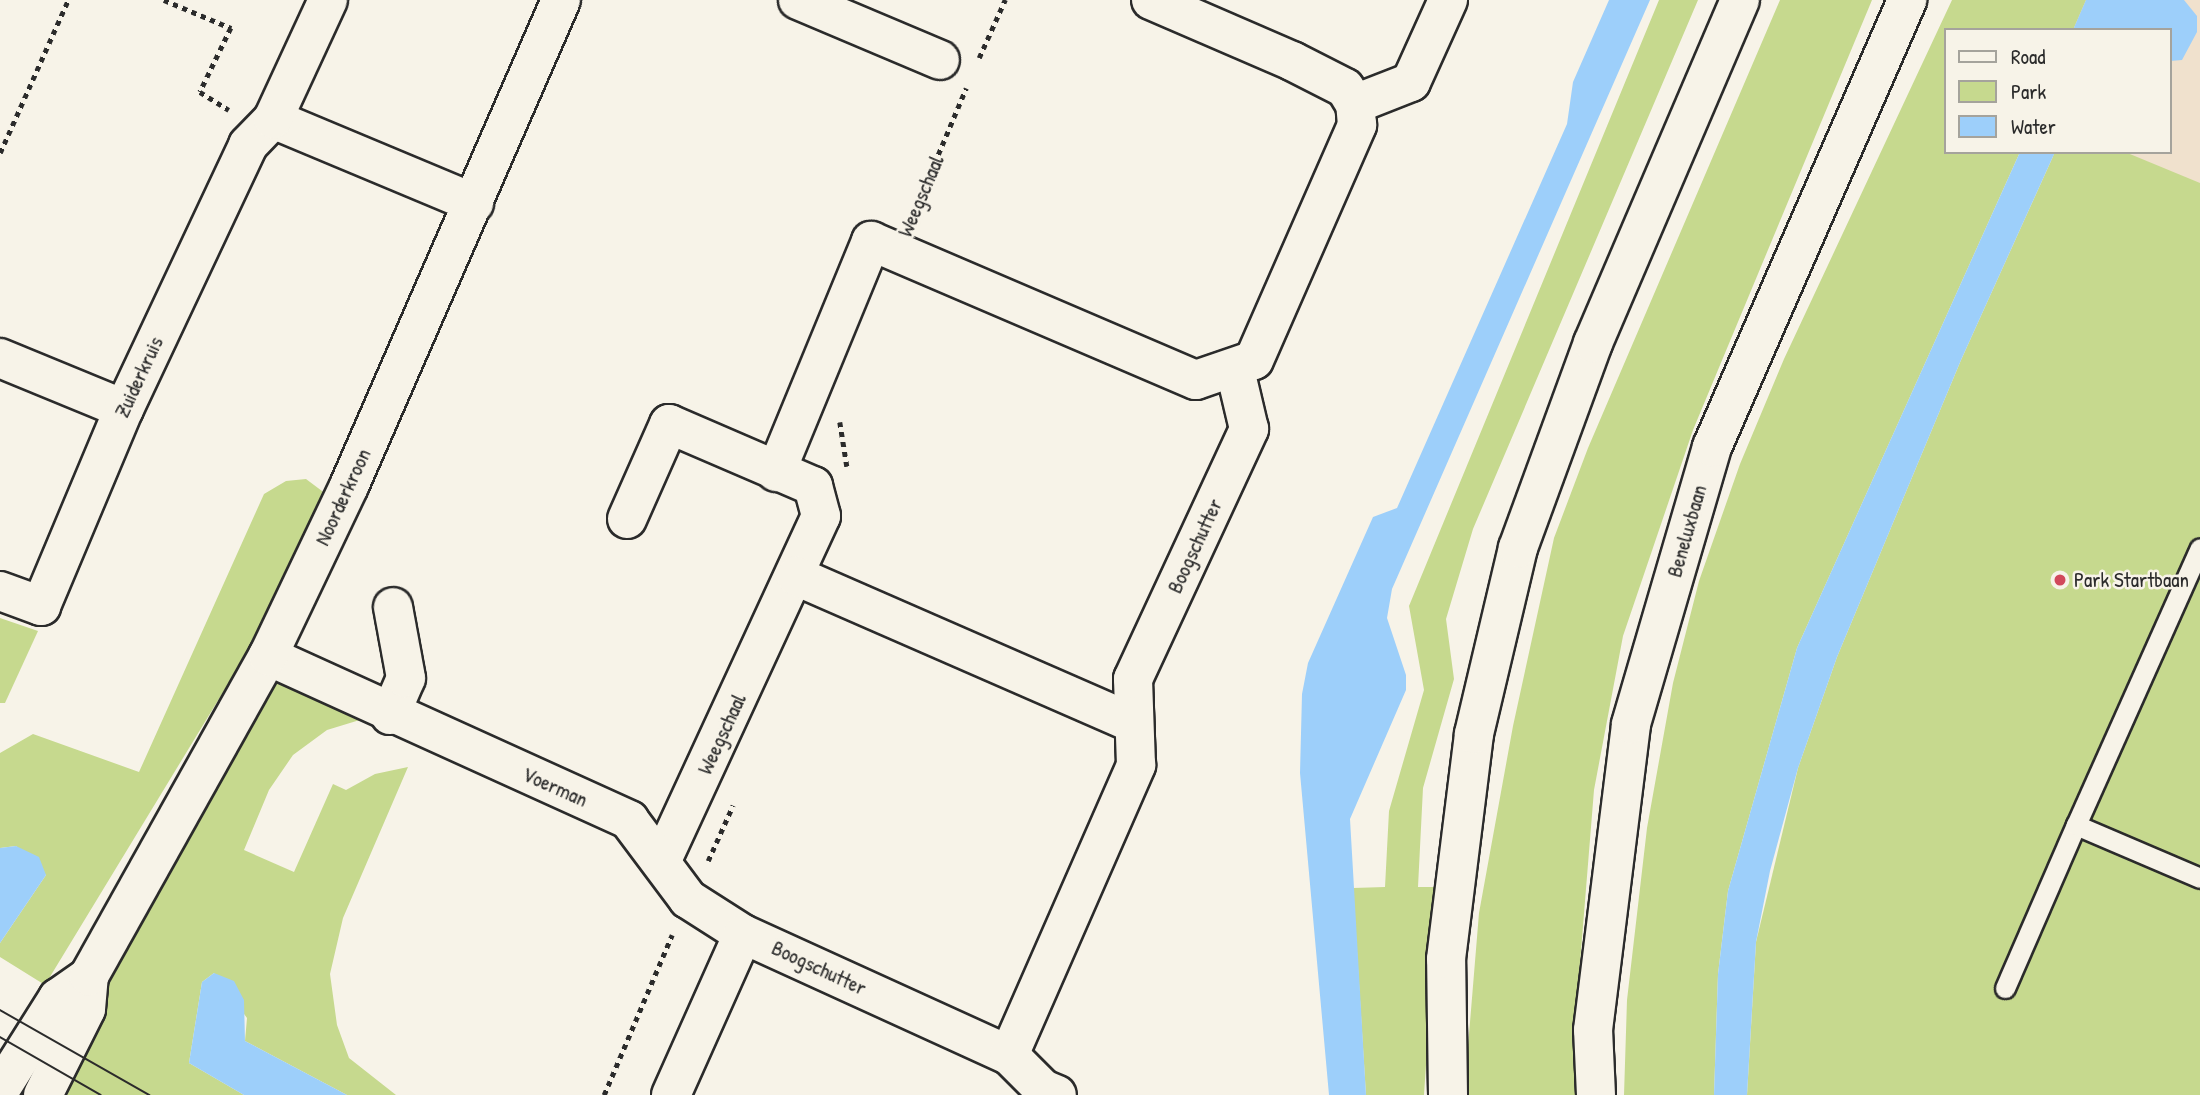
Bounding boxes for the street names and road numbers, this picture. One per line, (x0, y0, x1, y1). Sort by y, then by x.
street label: Weegschaal (893, 151, 949, 241)
street label: Zuiderkruis (109, 333, 169, 421)
street label: Noorderkroon (310, 445, 376, 549)
street label: Beneluxbaan (1662, 482, 1712, 580)
street label: Boogschutter (1162, 495, 1228, 597)
street label: Weegschaal (692, 690, 752, 778)
street label: Voerman (518, 762, 592, 812)
street label: Boogschutter (768, 935, 870, 1001)

